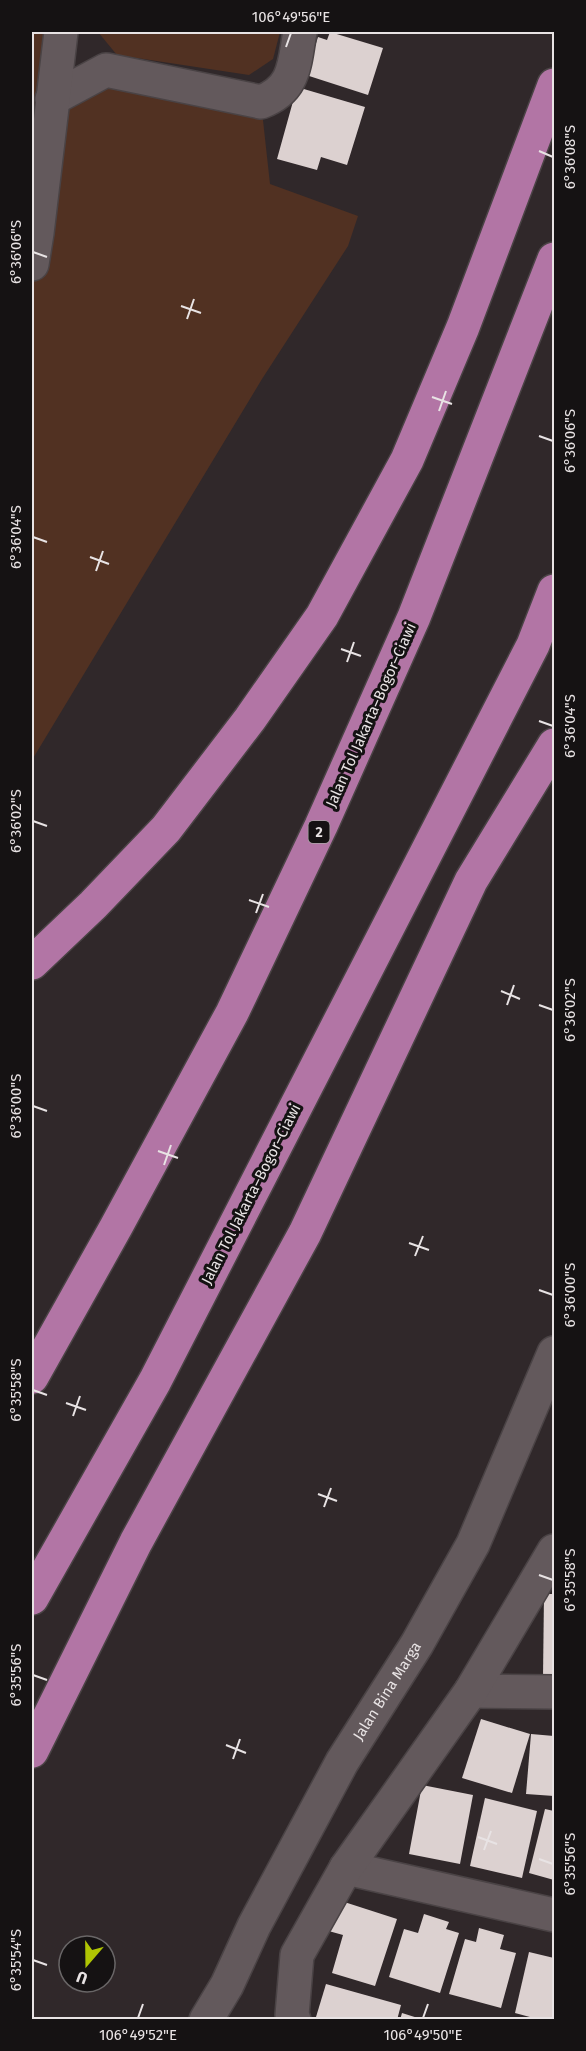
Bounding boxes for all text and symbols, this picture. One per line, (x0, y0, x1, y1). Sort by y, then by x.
text: 106°49'56"E (252, 8, 330, 26)
text: 6°36'08"S (561, 125, 579, 189)
text: 6°36'06"S (7, 220, 25, 284)
text: 6°36'06"S (561, 409, 579, 473)
text: 6°36'04"S (7, 505, 25, 569)
street label: Jalan Tol Jakarta–Bogor–Ciawi (322, 620, 420, 810)
text: 6°36'04"S (561, 694, 579, 758)
text: 6°36'02"S (7, 789, 25, 853)
road number: 2 (308, 821, 330, 843)
text: 6°36'02"S (561, 978, 579, 1042)
text: 6°36'00"S (7, 1074, 25, 1138)
street label: Jalan Tol Jakarta–Bogor–Ciawi (198, 1101, 304, 1287)
text: 6°36'00"S (561, 1263, 579, 1327)
text: 6°35'58"S (7, 1358, 25, 1422)
text: 6°35'58"S (561, 1548, 579, 1612)
street label: Jalan Bina Marga (349, 1638, 425, 1744)
text: 6°35'56"S (7, 1644, 25, 1706)
text: 6°35'56"S (561, 1833, 579, 1895)
text: 6°35'54"S (7, 1929, 25, 1991)
north arrow (57, 1934, 117, 1994)
text: U (74, 1967, 90, 1988)
text: 106°49'52"E (99, 2026, 177, 2044)
text: 106°49'50"E (383, 2026, 463, 2044)

